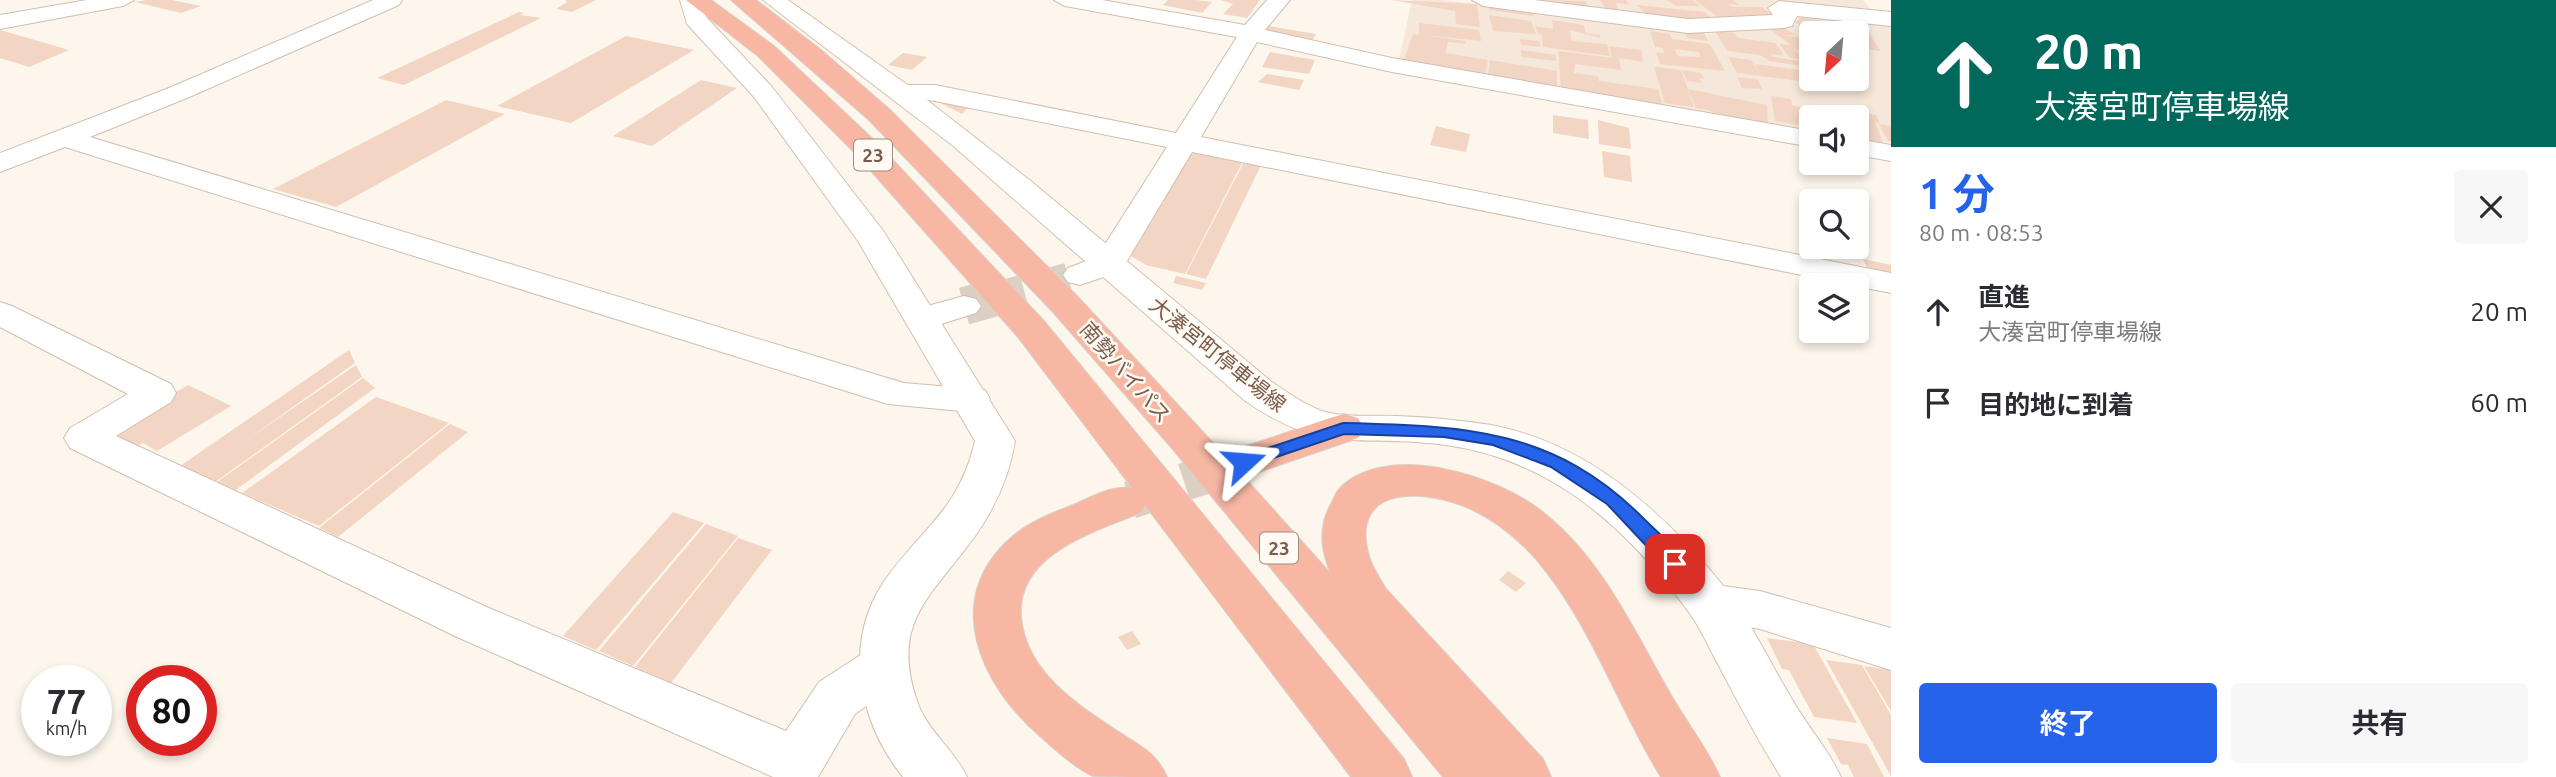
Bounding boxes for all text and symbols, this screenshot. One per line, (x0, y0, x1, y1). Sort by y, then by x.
north arrow (1799, 21, 1869, 91)
map controls (1799, 21, 1869, 343)
text: 20 m (2034, 23, 2143, 78)
icon: ahead (1919, 28, 2010, 119)
text: 大湊宮町停車場線 (2034, 88, 2290, 124)
button: sound (1799, 105, 1869, 175)
road number: 23 (854, 140, 892, 170)
text: 1 分 (1919, 170, 1995, 217)
button: close (2454, 170, 2528, 244)
button: search (1799, 189, 1869, 259)
text: 80 m · 08:53 (1919, 220, 2044, 245)
button: layers (1799, 273, 1869, 343)
text: 直進 (1978, 282, 2030, 311)
street label: 大湊宮町停車場線 (1145, 292, 1291, 416)
icon: ahead (1919, 293, 1957, 331)
text: 20 m (2470, 297, 2528, 326)
street label: 南勢バイパス (1076, 317, 1176, 427)
text: 大湊宮町停車場線 (1978, 319, 2162, 344)
icon: arrive (1919, 384, 1957, 422)
text: 60 m (2470, 388, 2528, 417)
text: 目的地に到着 (1978, 390, 2134, 419)
position arrow (1207, 425, 1281, 499)
road number: 23 (1260, 533, 1298, 564)
pin (1645, 534, 1705, 594)
icon: arrive (1656, 545, 1694, 583)
speed limit sign: 80 (126, 665, 217, 756)
text: 77 (47, 681, 86, 721)
button: 終了 (1919, 683, 2217, 763)
button: 共有 (2231, 683, 2528, 763)
text: km/h (46, 718, 87, 738)

